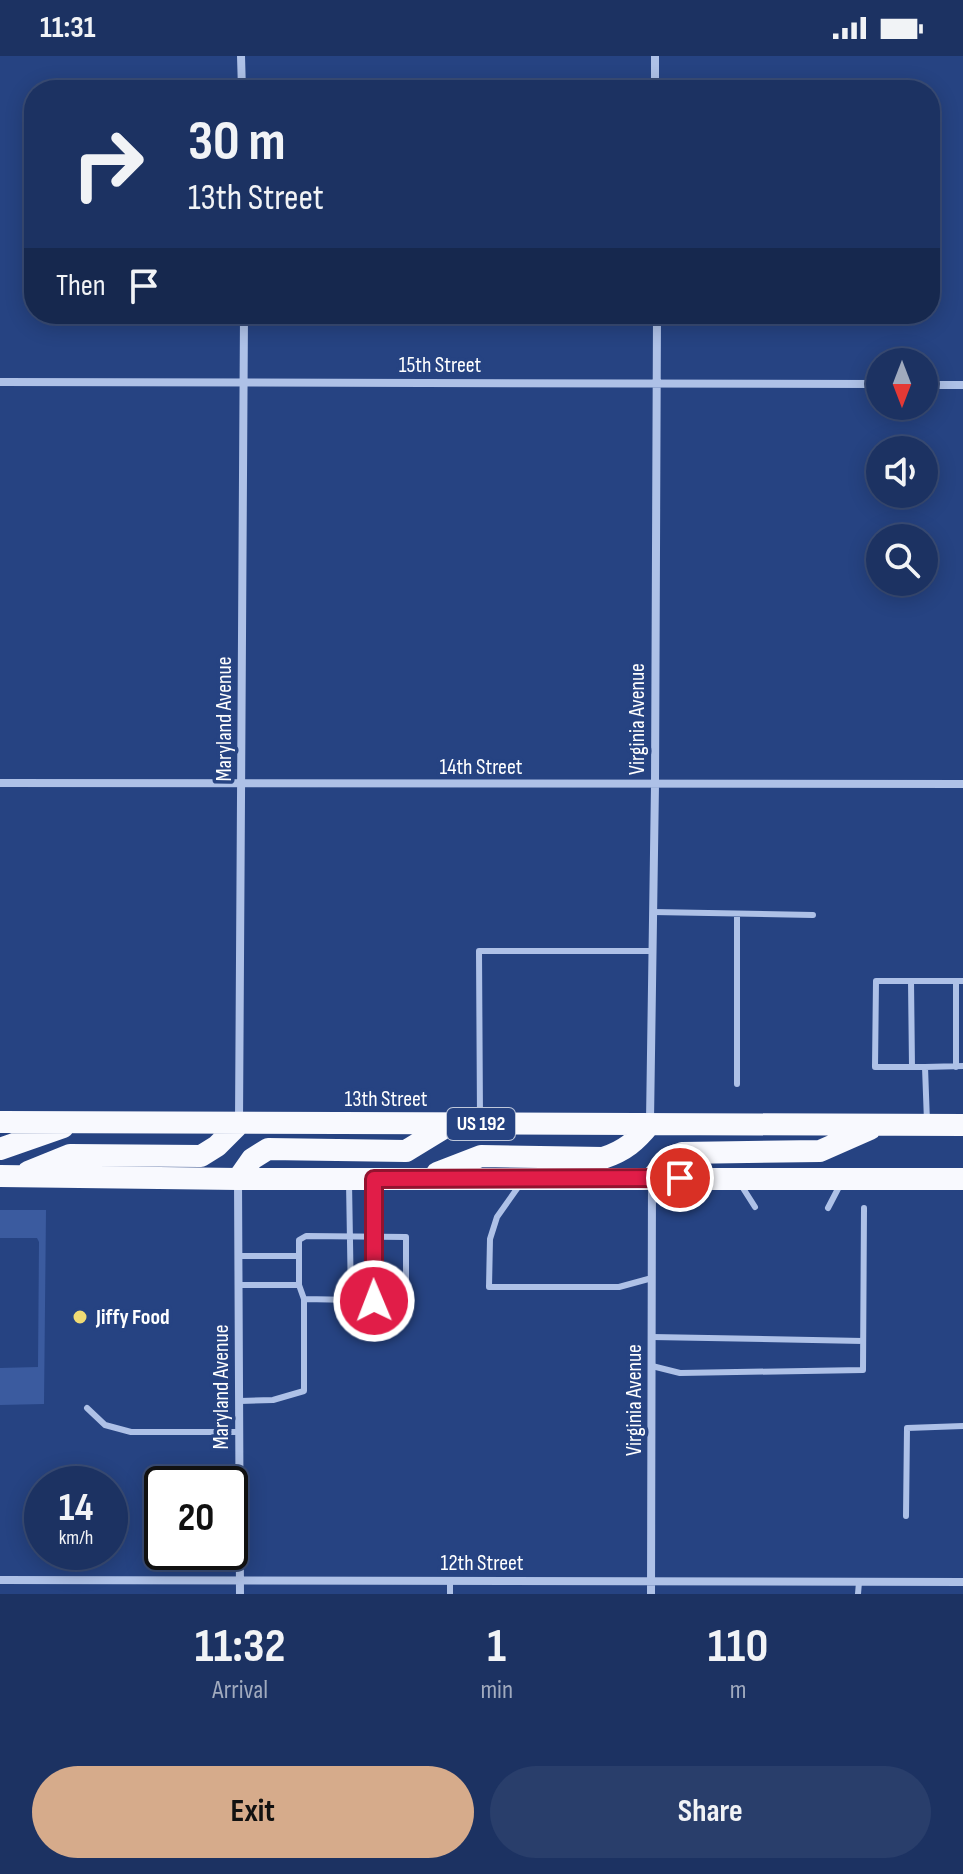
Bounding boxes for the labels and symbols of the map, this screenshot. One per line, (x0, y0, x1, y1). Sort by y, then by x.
north arrow (866, 348, 938, 420)
street label: 15th Street (399, 352, 482, 379)
street label: Maryland Avenue (211, 657, 238, 781)
street label: Virginia Avenue (624, 663, 651, 775)
street label: 14th Street (440, 754, 523, 781)
street label: 13th Street (345, 1086, 428, 1113)
road number: US 192 (447, 1108, 515, 1140)
pin (646, 1144, 714, 1212)
position arrow (332, 1259, 416, 1343)
place label: Jiffy Food (95, 1304, 170, 1331)
marker: Jiffy Food (71, 1308, 89, 1326)
street label: Maryland Avenue (208, 1325, 235, 1449)
street label: Virginia Avenue (621, 1344, 648, 1456)
speed limit sign: 20 (144, 1466, 248, 1570)
street label: 12th Street (440, 1550, 524, 1577)

